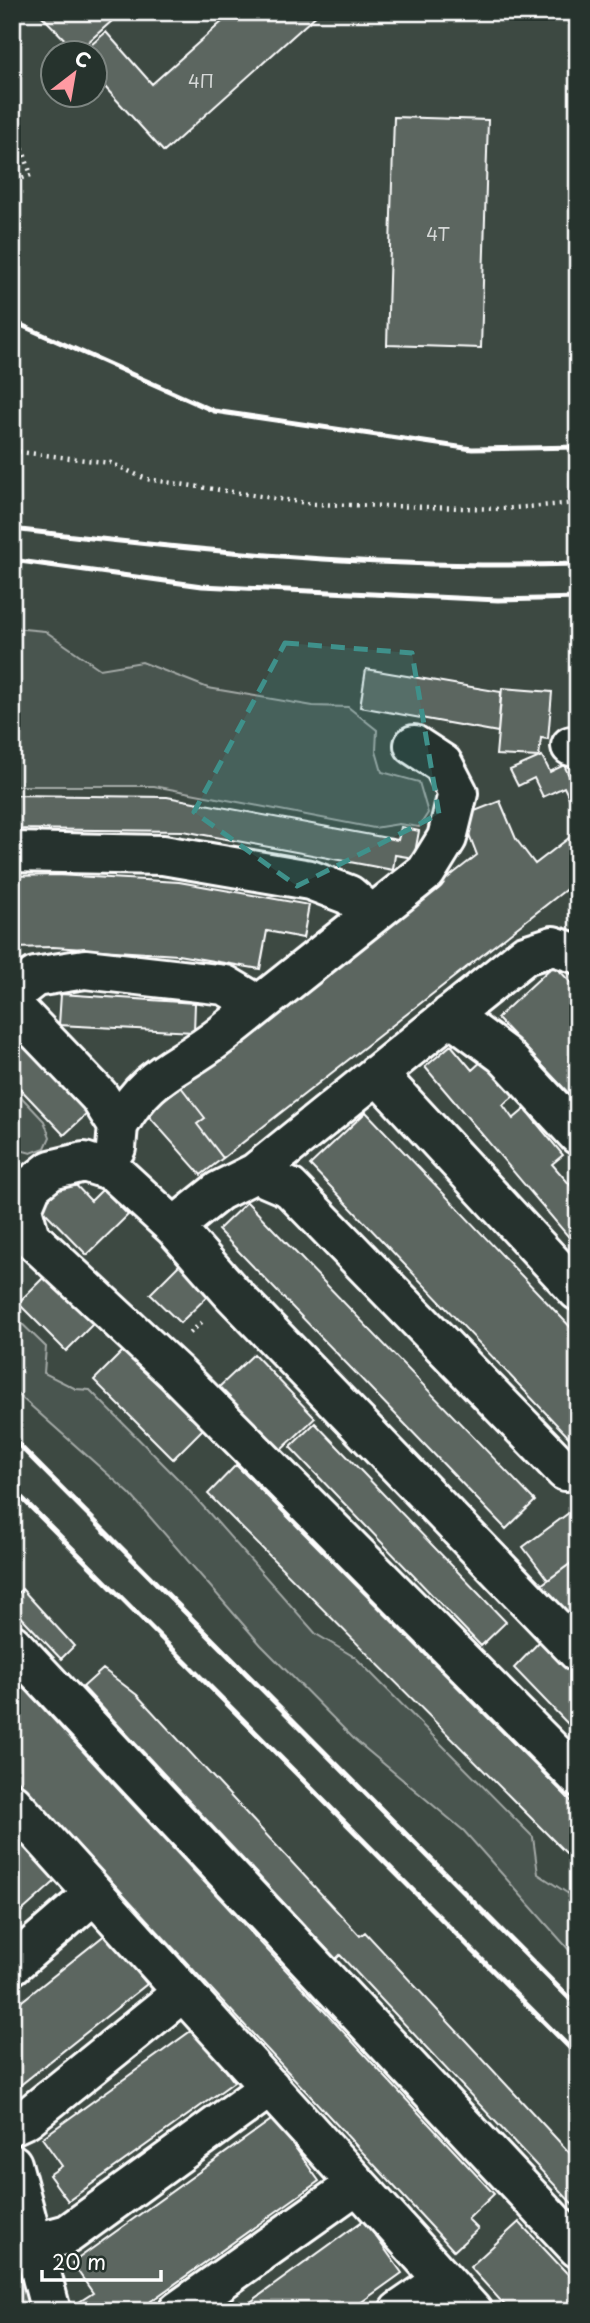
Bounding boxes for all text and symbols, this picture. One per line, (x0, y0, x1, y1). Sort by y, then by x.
north arrow (38, 38, 108, 108)
text: С (70, 43, 97, 74)
house number: 4П (188, 67, 214, 94)
house number: 4Т (426, 220, 450, 247)
scale bar (42, 2239, 161, 2283)
text: 20 m (52, 2245, 106, 2277)

